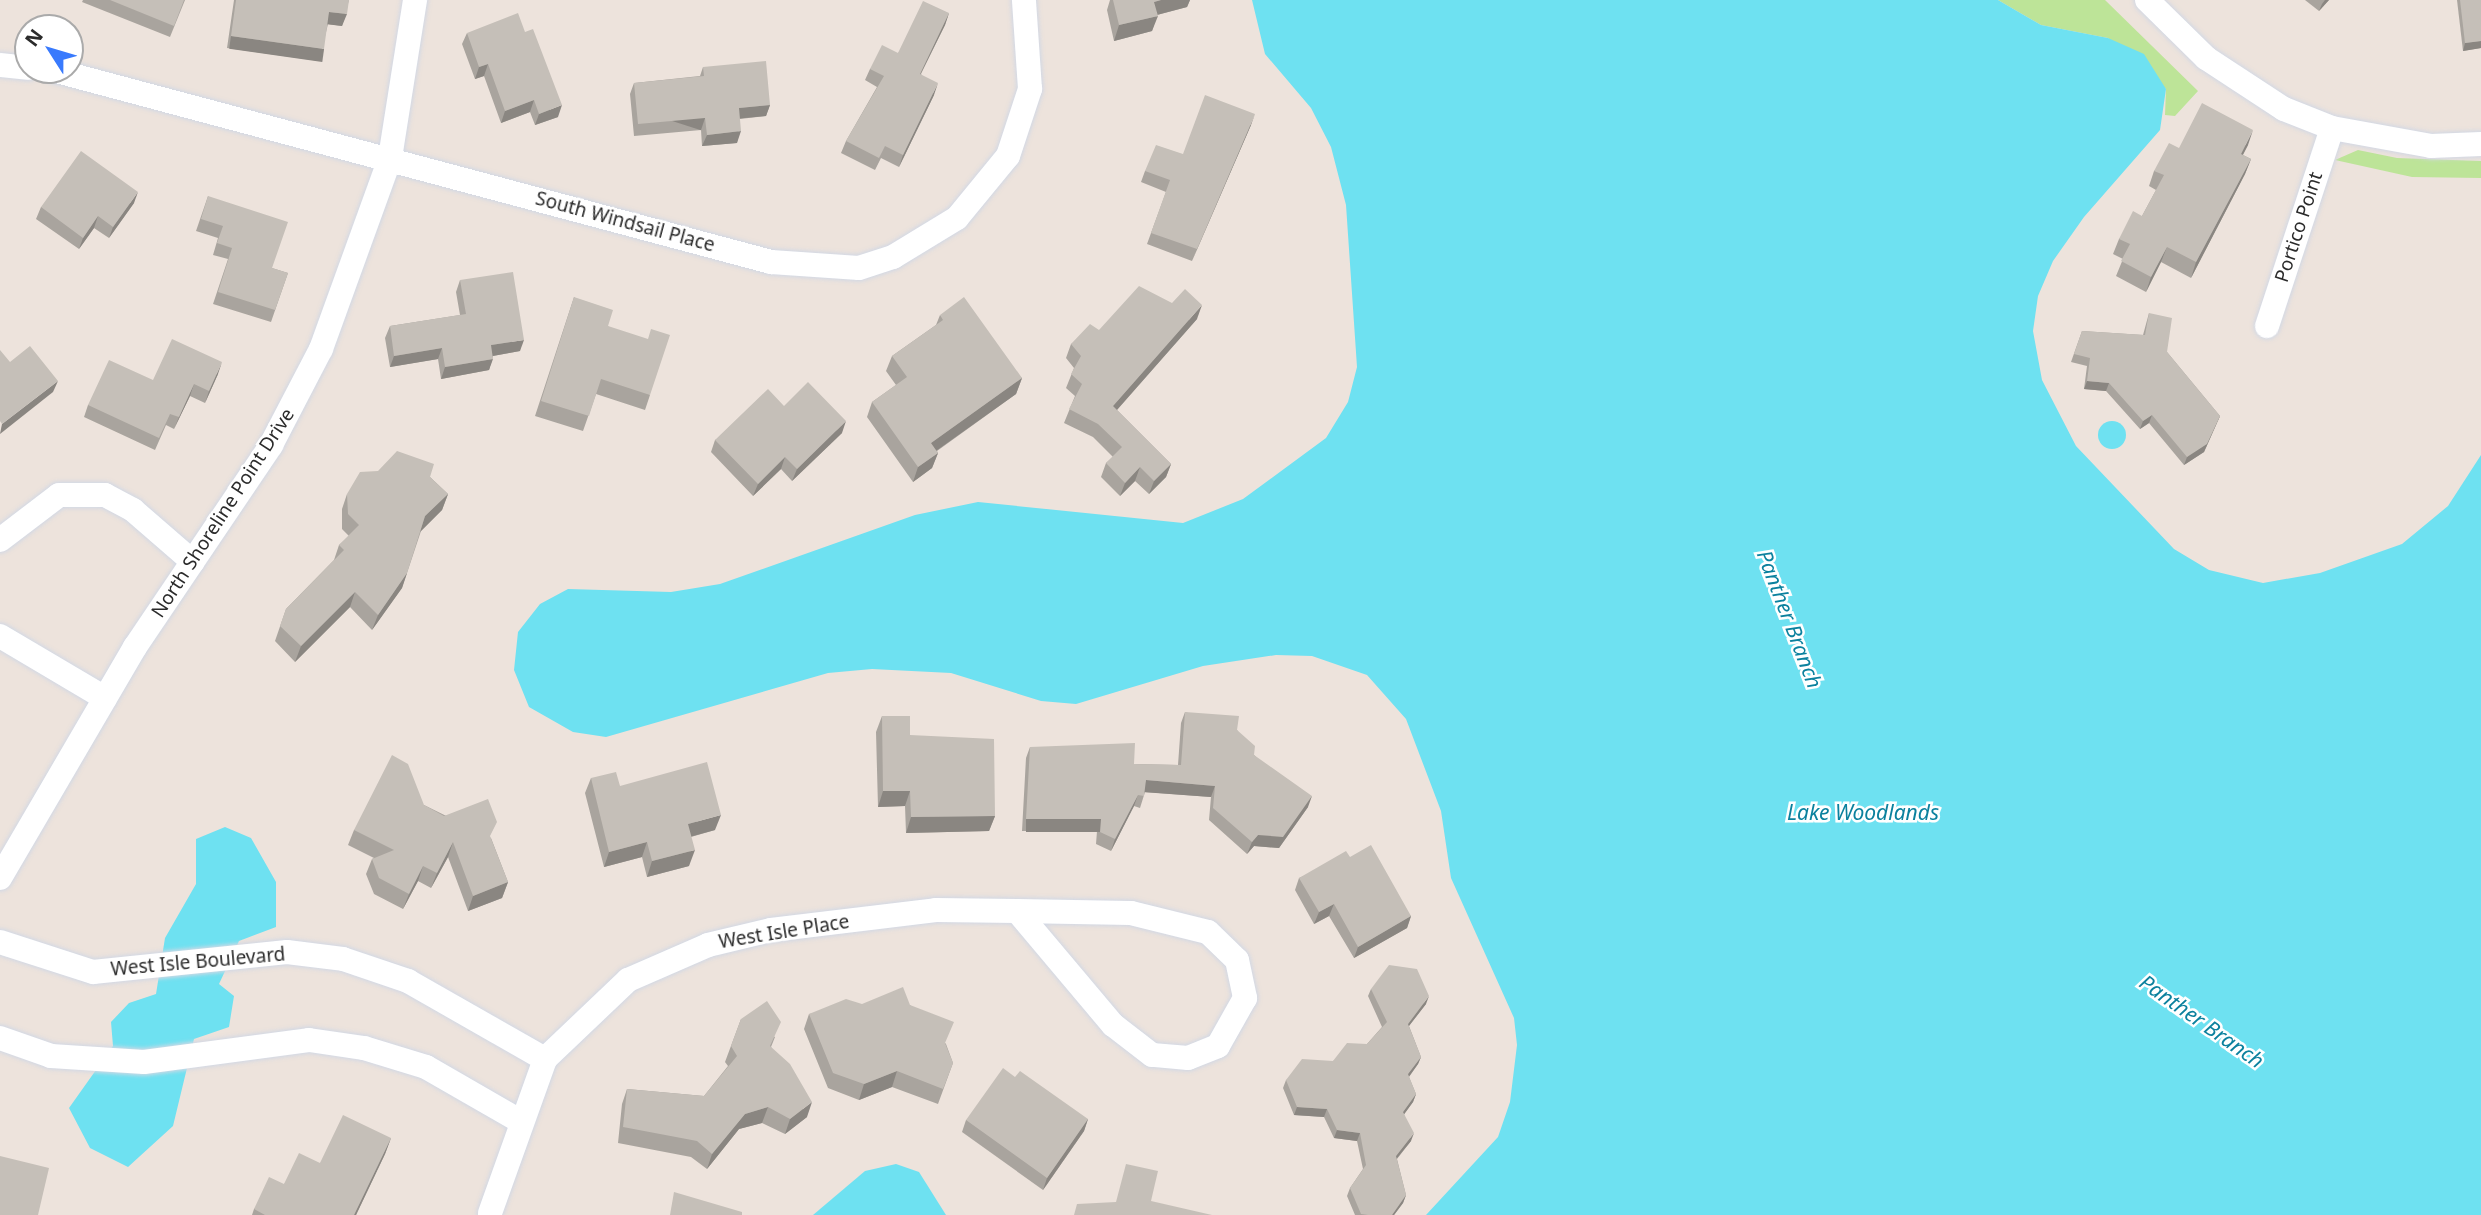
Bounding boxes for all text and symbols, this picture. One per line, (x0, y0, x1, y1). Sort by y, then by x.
north arrow (14, 14, 84, 84)
text: N (19, 24, 49, 52)
street label: Portico Point (2270, 169, 2328, 285)
street label: South Windsail Place (533, 187, 717, 257)
street label: North Shoreline Point Drive (147, 404, 299, 622)
water label: Panther Branch (1752, 546, 1828, 692)
water label: Lake Woodlands (1787, 799, 1939, 825)
street label: West Isle Place (717, 910, 851, 954)
street label: West Isle Boulevard (110, 943, 286, 981)
water label: Panther Branch (2135, 969, 2269, 1073)

